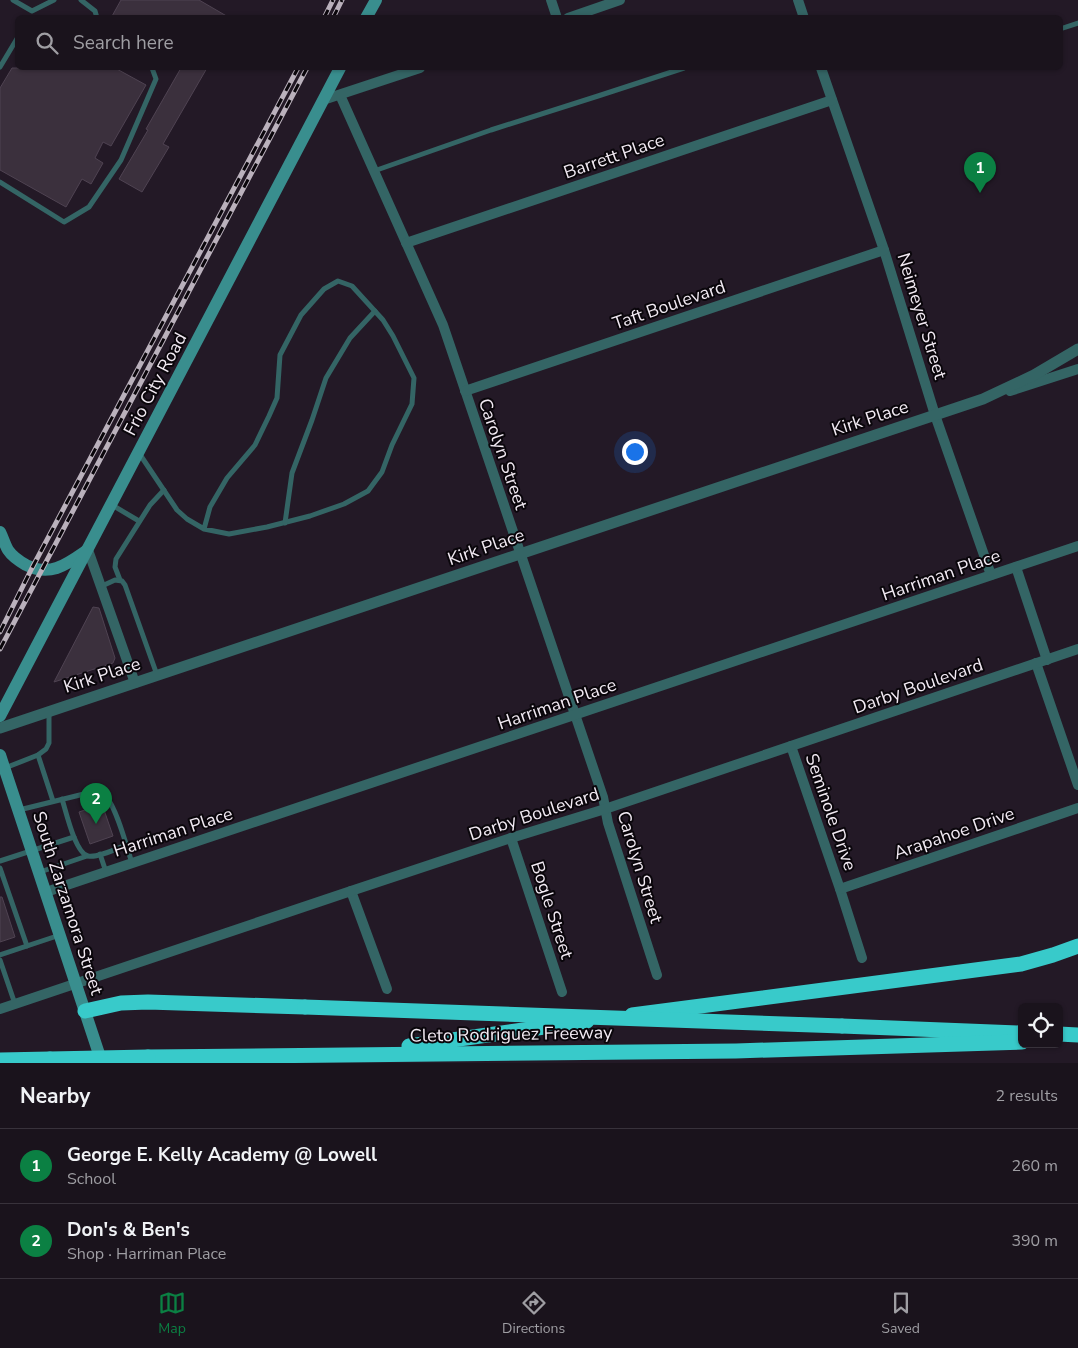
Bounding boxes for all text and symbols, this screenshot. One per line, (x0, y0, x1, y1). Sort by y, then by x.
search box (15, 15, 1063, 70)
icon: search (33, 29, 61, 57)
text: Search here (73, 30, 174, 56)
street label: Barrett Place (560, 128, 668, 184)
pin: 1 (964, 152, 996, 193)
street label: Neimeyer Street (891, 250, 953, 383)
street label: Taft Boulevard (609, 274, 729, 336)
street label: Frio City Road (118, 328, 192, 440)
street label: Kirk Place (828, 394, 912, 442)
street label: Carolyn Street (473, 395, 533, 513)
your location (622, 439, 648, 465)
street label: Kirk Place (445, 523, 527, 571)
street label: Harriman Place (878, 543, 1004, 607)
street label: Kirk Place (60, 651, 144, 699)
street label: Darby Boulevard (850, 653, 986, 719)
street label: Harriman Place (494, 672, 620, 736)
street label: Seminole Drive (800, 750, 862, 874)
street label: Darby Boulevard (466, 782, 602, 846)
pin: 2 (80, 783, 112, 824)
street label: Harriman Place (110, 801, 236, 863)
street label: Arapahoe Drive (890, 801, 1018, 865)
street label: South Zarzamora Street (27, 808, 109, 998)
street label: Carolyn Street (612, 808, 669, 927)
street label: Bogle Street (525, 858, 579, 963)
map controls (1018, 1003, 1063, 1048)
button: locate (1018, 1003, 1063, 1048)
street label: Cleto Rodriguez Freeway (410, 1020, 613, 1048)
text: Nearby (20, 1082, 90, 1110)
text: 2 results (996, 1085, 1058, 1107)
text: George E. Kelly Academy @ Lowell (67, 1142, 377, 1168)
text: 1 (31, 1155, 41, 1177)
text: 260 m (1011, 1155, 1058, 1177)
text: School (67, 1168, 116, 1190)
text: Don's & Ben's (67, 1217, 190, 1243)
text: 2 (31, 1230, 41, 1252)
text: 390 m (1011, 1230, 1058, 1252)
text: Shop · Harriman Place (67, 1243, 226, 1265)
tab: Map (158, 1289, 186, 1338)
tab: Directions (502, 1289, 565, 1338)
tab: Saved (881, 1289, 920, 1338)

